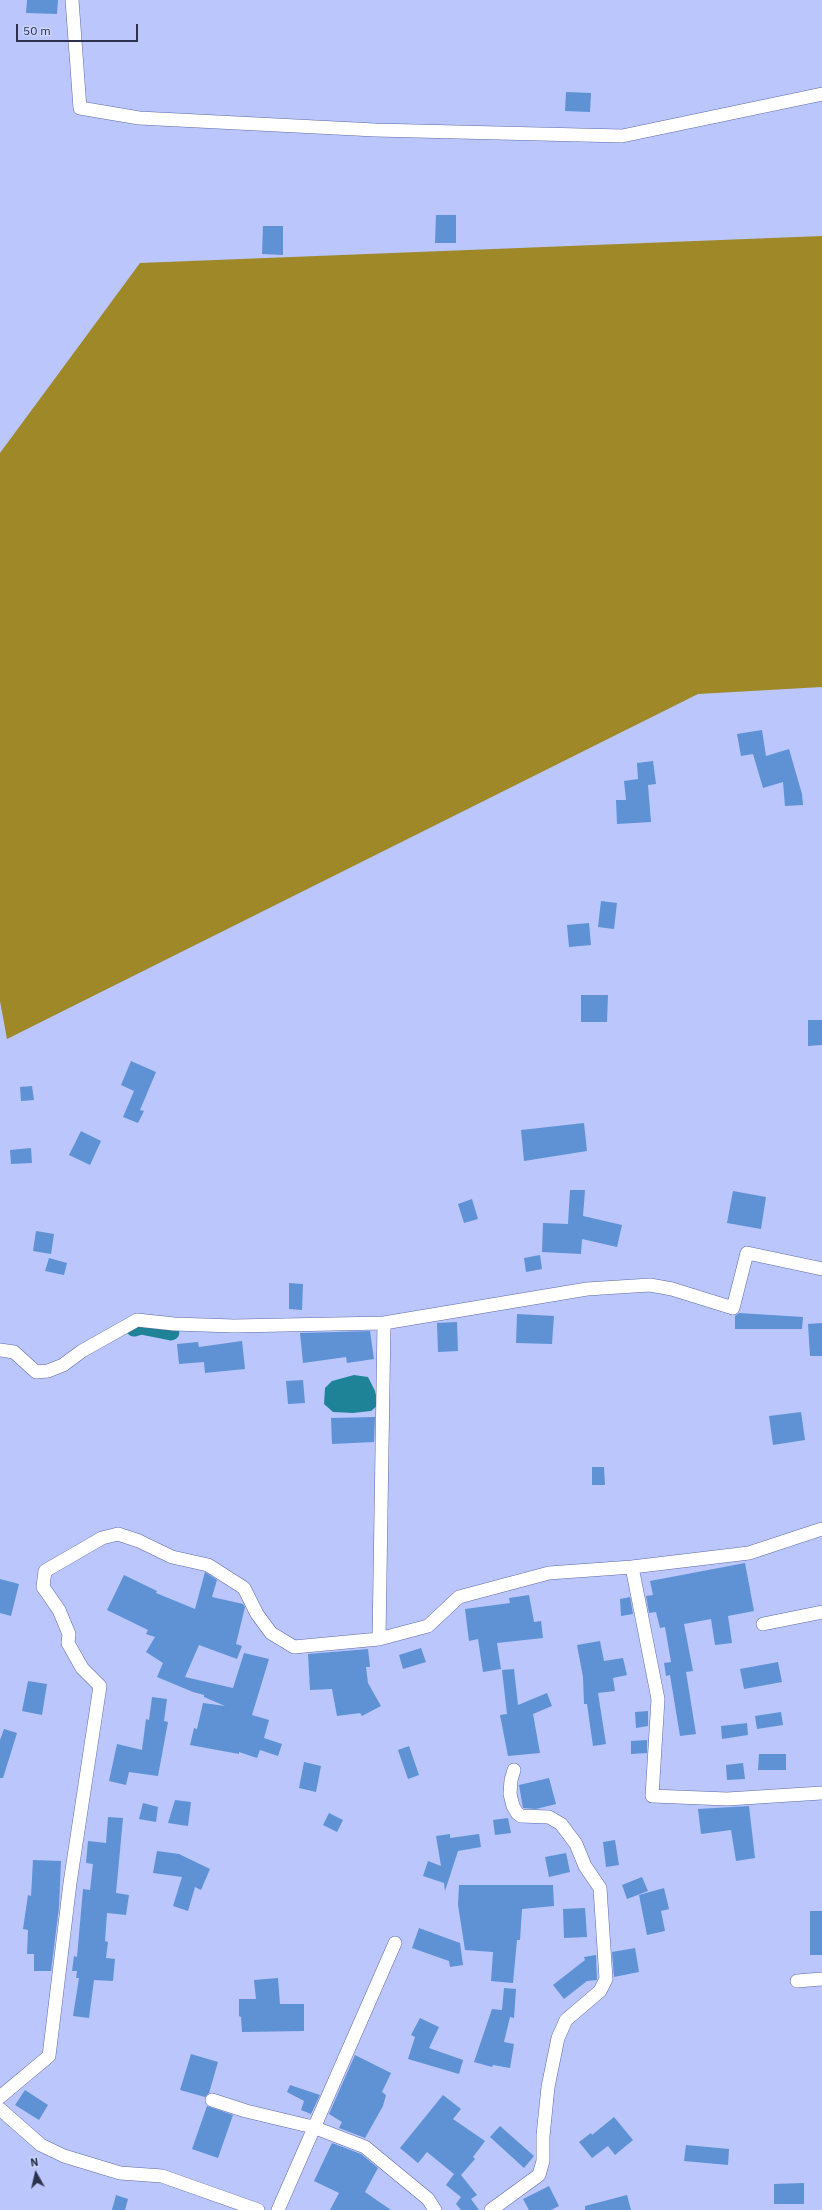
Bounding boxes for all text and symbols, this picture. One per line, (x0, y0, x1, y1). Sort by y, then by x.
scale bar (18, 16, 140, 42)
text: 50 m (23, 23, 51, 38)
north arrow (16, 2154, 56, 2194)
text: N (29, 2155, 39, 2170)

